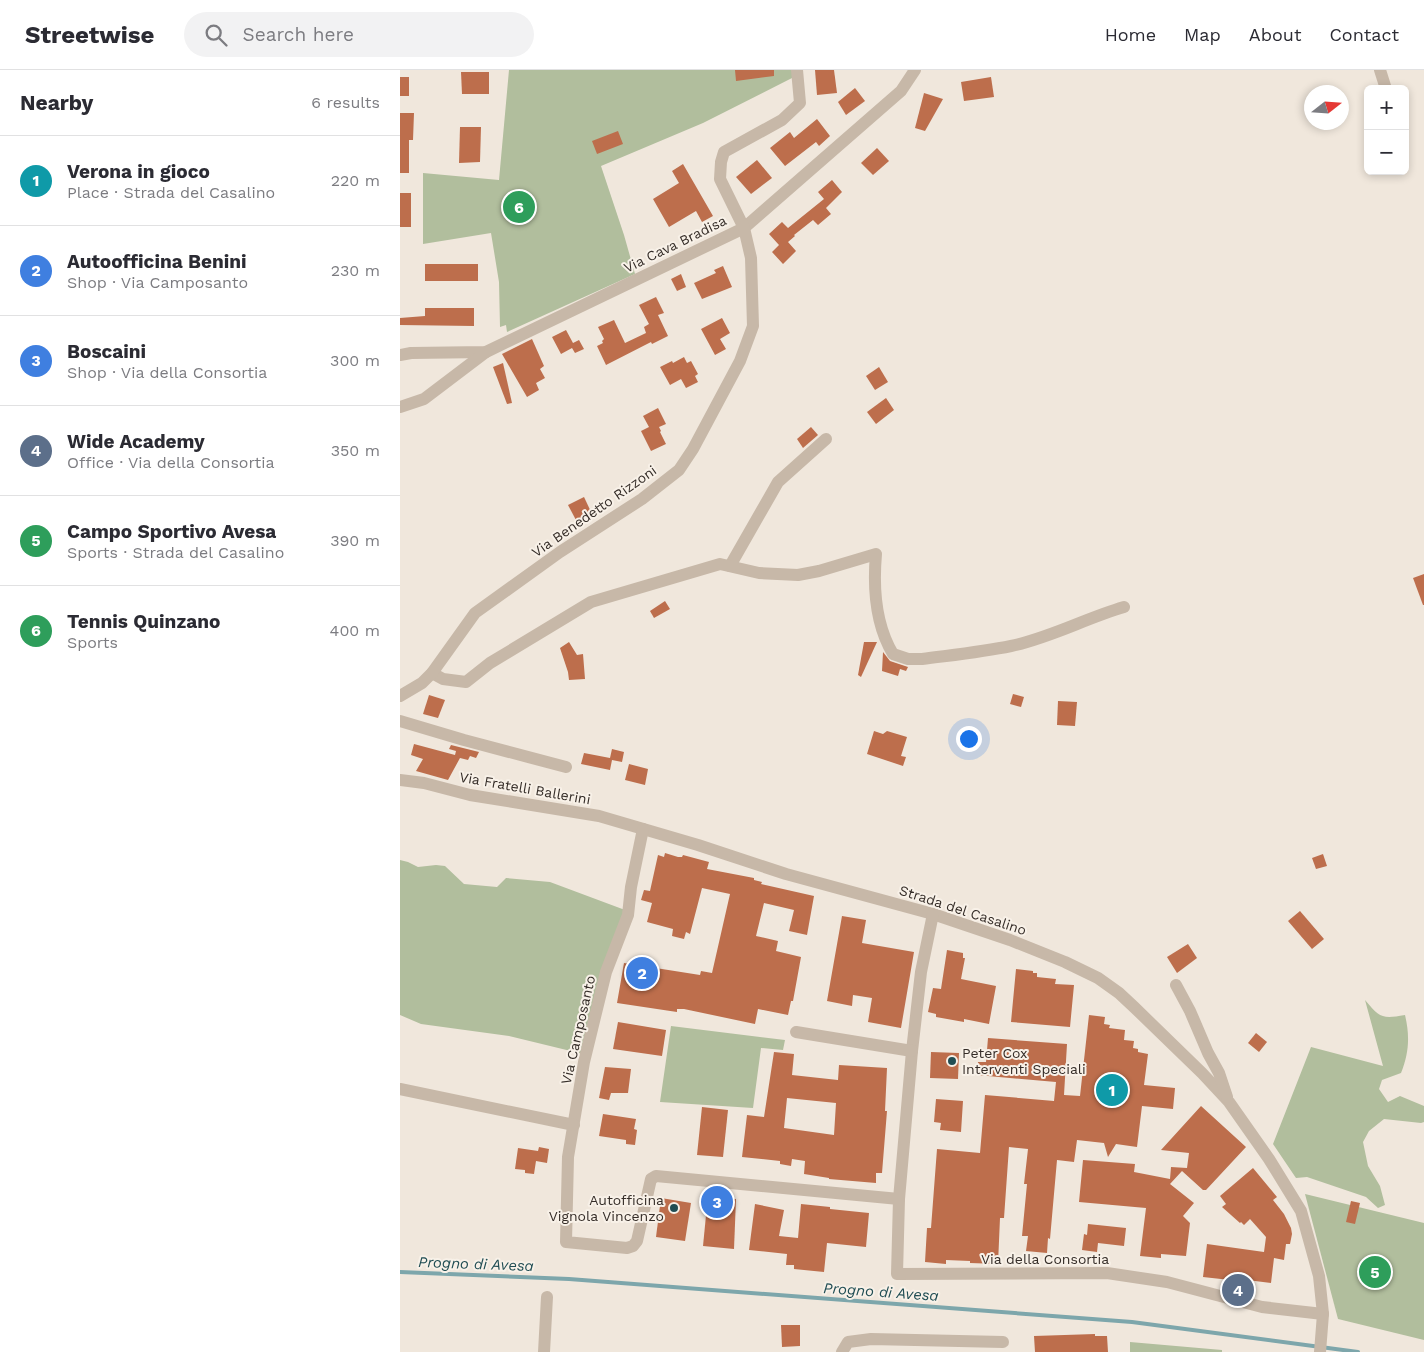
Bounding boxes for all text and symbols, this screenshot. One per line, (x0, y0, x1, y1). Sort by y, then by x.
search box (184, 12, 534, 57)
text: Streetwise (25, 21, 154, 49)
icon: search (202, 21, 230, 49)
text: Search here (242, 23, 354, 46)
text: Home (1105, 24, 1156, 45)
text: Map (1184, 24, 1221, 45)
text: About (1249, 24, 1301, 45)
text: Contact (1329, 24, 1399, 45)
north arrow (1304, 85, 1349, 130)
map controls (1364, 85, 1409, 175)
button: + (1364, 85, 1409, 130)
text: Nearby (20, 90, 93, 115)
text: 6 results (311, 93, 380, 112)
button: − (1364, 130, 1409, 175)
text: Verona in gioco (67, 160, 210, 183)
text: 1 (33, 171, 39, 190)
text: 220 m (331, 171, 380, 190)
text: Place · Strada del Casalino (67, 183, 275, 202)
pin: 6 (503, 188, 535, 226)
street label: Via Cava Bradisa (621, 212, 729, 276)
text: Autoofficina Benini (67, 250, 247, 273)
text: 2 (31, 261, 41, 280)
text: 230 m (331, 261, 380, 280)
text: Shop · Via Camposanto (67, 273, 248, 292)
text: Boscaini (67, 340, 146, 363)
text: 3 (31, 351, 41, 370)
text: 300 m (330, 351, 380, 370)
text: Shop · Via della Consortia (67, 363, 267, 382)
text: Wide Academy (67, 430, 205, 453)
text: 4 (31, 441, 41, 460)
text: 350 m (331, 441, 380, 460)
text: Office · Via della Consortia (67, 453, 275, 472)
street label: Via Benedetto Rizzoni (529, 462, 659, 560)
text: Campo Sportivo Avesa (67, 520, 276, 543)
text: 5 (31, 531, 41, 550)
text: 390 m (330, 531, 380, 550)
text: Sports · Strada del Casalino (67, 543, 284, 562)
text: Tennis Quinzano (67, 610, 220, 633)
text: 6 (31, 621, 41, 640)
text: 400 m (330, 621, 380, 640)
text: Sports (67, 633, 118, 652)
your location (956, 726, 982, 752)
street label: Via Fratelli Ballerini (458, 769, 592, 807)
street label: Strada del Casalino (897, 882, 1029, 938)
pin: 2 (626, 954, 658, 992)
street label: Via Camposanto (558, 974, 598, 1086)
place label: Peter Cox Interventi Speciali (962, 1045, 1086, 1077)
marker: Peter Cox Interventi Speciali (946, 1055, 958, 1067)
pin: 1 (1096, 1071, 1128, 1109)
pin: 3 (701, 1183, 733, 1221)
place label: Autofficina Vignola Vincenzo (549, 1192, 664, 1224)
marker: Autofficina Vignola Vincenzo (668, 1202, 680, 1214)
street label: Via della Consortia (981, 1251, 1109, 1267)
water label: Progno di Avesa (418, 1253, 534, 1275)
pin: 5 (1359, 1253, 1391, 1291)
pin: 4 (1222, 1271, 1254, 1309)
water label: Progno di Avesa (823, 1279, 939, 1305)

